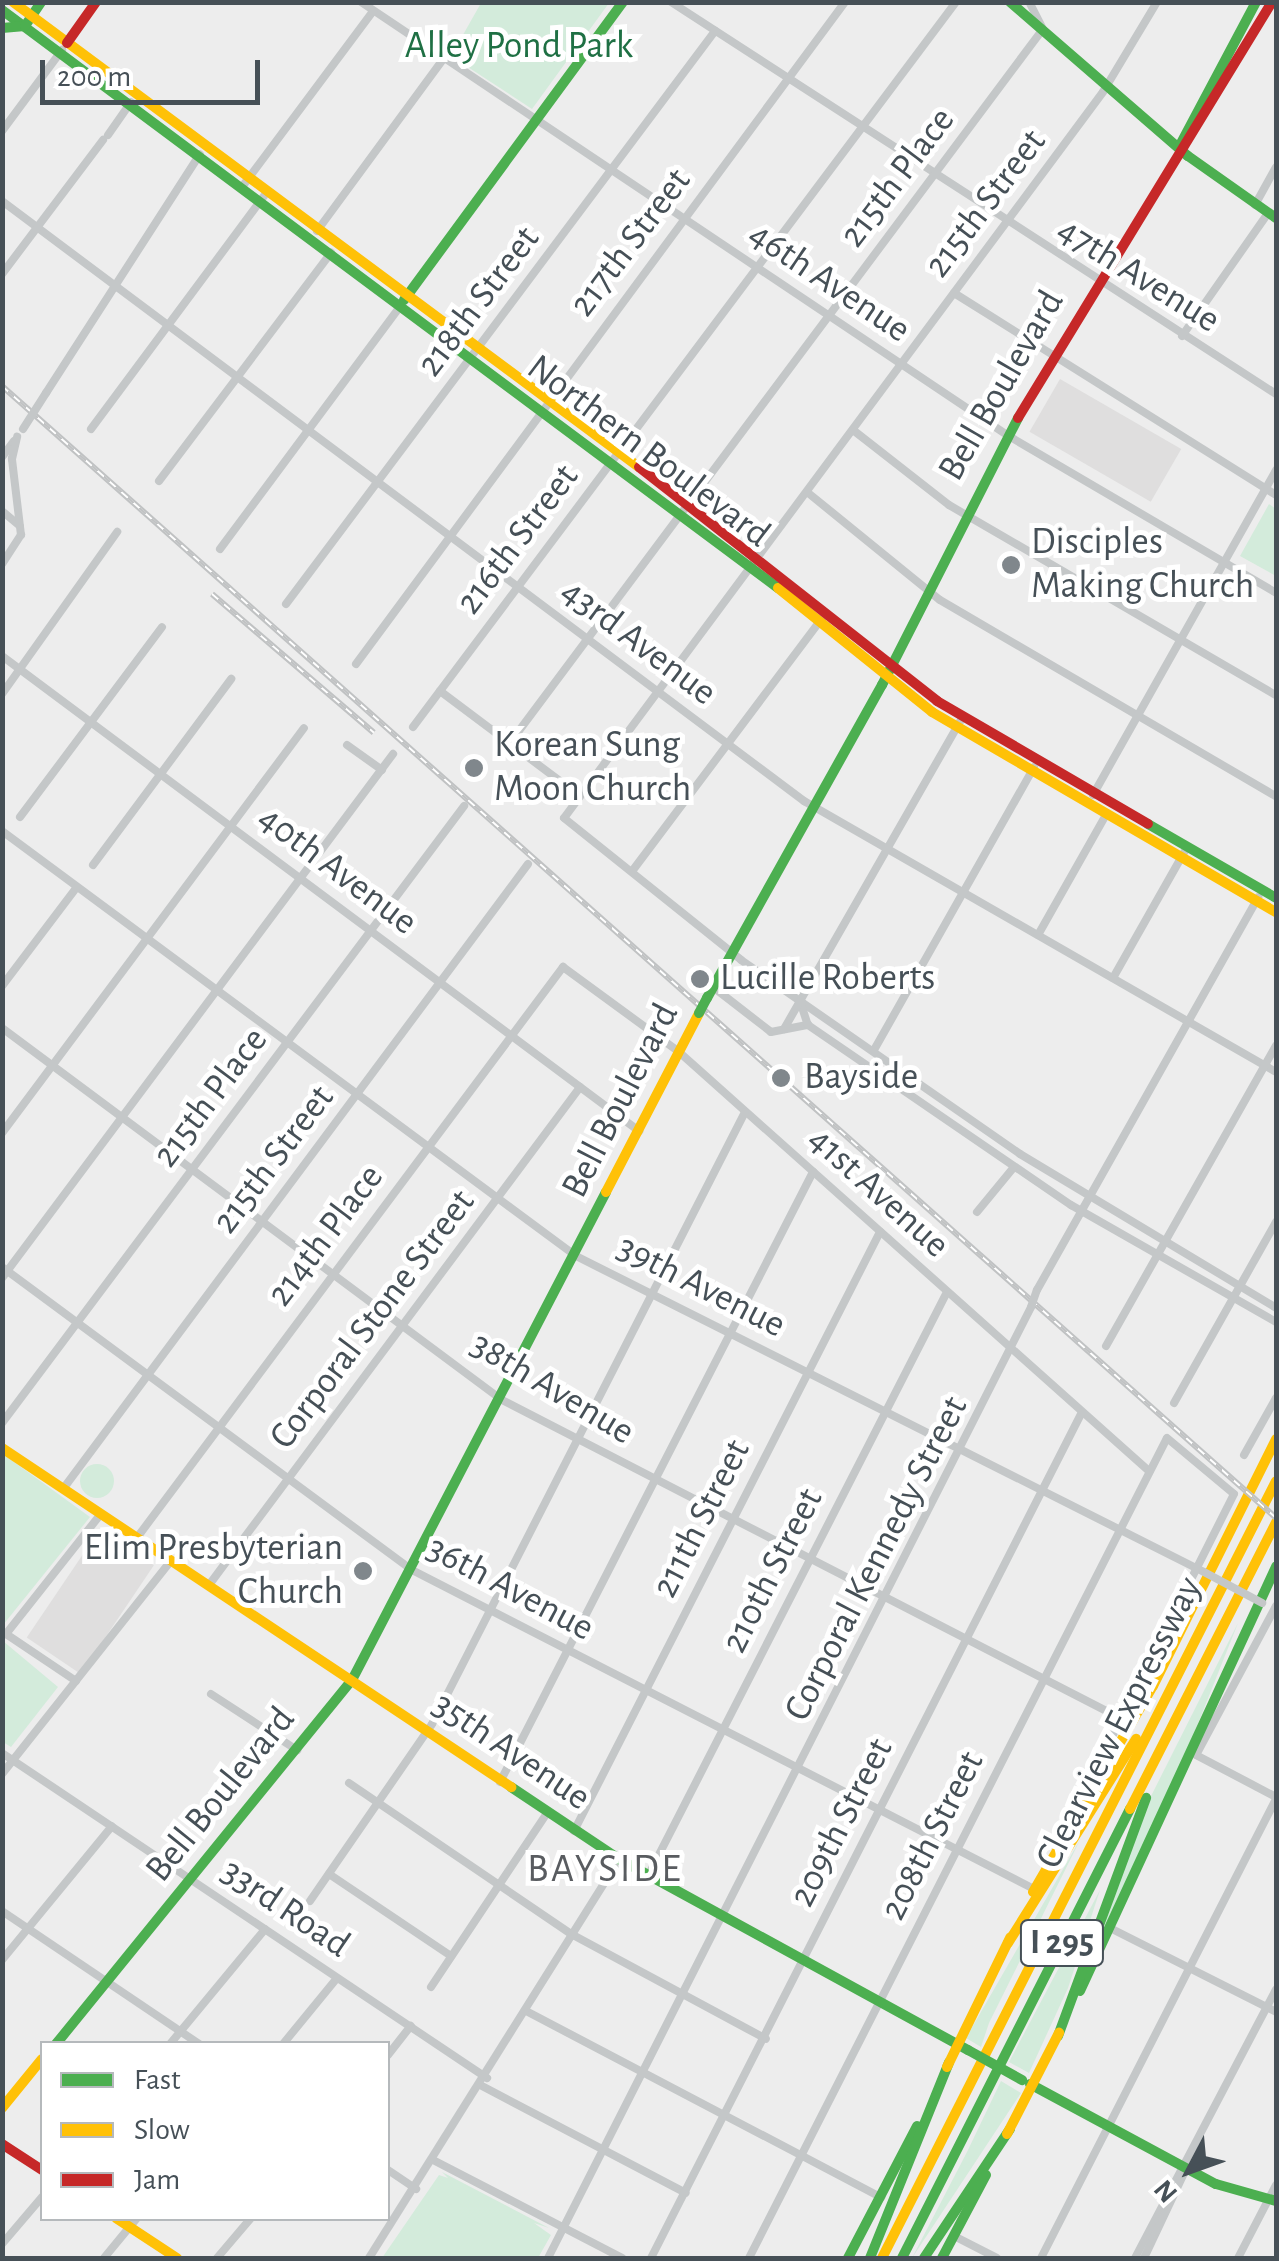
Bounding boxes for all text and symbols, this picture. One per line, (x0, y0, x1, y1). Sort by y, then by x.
park label: Alley Pond Park (405, 24, 633, 70)
scale bar (45, 40, 265, 102)
text: 200 m (57, 62, 131, 92)
street label: 215th Place (831, 99, 965, 257)
street label: 215th Street (915, 121, 1057, 287)
street label: 217th Street (560, 160, 702, 326)
street label: 47th Avenue (1048, 208, 1228, 344)
street label: 46th Avenue (740, 212, 918, 354)
street label: 218th Street (408, 218, 550, 386)
street label: Bell Boulevard (929, 283, 1075, 489)
street label: Northern Boulevard (517, 346, 779, 558)
street label: 216th Street (447, 456, 589, 624)
place label: Disciples Making Church (1031, 520, 1254, 610)
marker: Disciples Making Church (1000, 554, 1022, 576)
street label: 43rd Avenue (551, 570, 725, 716)
place label: Korean Sung Moon Church (494, 723, 691, 812)
marker: Korean Sung Moon Church (463, 757, 485, 779)
street label: 40th Avenue (249, 796, 425, 946)
place label: Lucille Roberts (720, 956, 935, 1002)
marker: Lucille Roberts (689, 968, 711, 990)
street label: Bell Boulevard (553, 996, 689, 1206)
street label: 215th Place (144, 1019, 278, 1177)
place label: Bayside (804, 1055, 918, 1101)
marker: Bayside (768, 1065, 794, 1091)
street label: 215th Street (203, 1077, 345, 1243)
street label: 41st Avenue (798, 1118, 958, 1268)
street label: 214th Place (258, 1156, 394, 1316)
street label: Corporal Stone Street (261, 1181, 485, 1459)
street label: 39th Avenue (609, 1225, 793, 1349)
street label: 38th Avenue (462, 1322, 642, 1456)
street label: Corporal Kennedy Street (775, 1389, 979, 1729)
street label: 211th Street (643, 1432, 761, 1606)
street label: 210th Street (712, 1481, 834, 1661)
place label: Elim Presbyterian Church (84, 1526, 343, 1616)
street label: 36th Avenue (419, 1526, 601, 1652)
marker: Elim Presbyterian Church (352, 1560, 374, 1582)
street label: Clearview Expressway (1027, 1570, 1213, 1876)
street label: 35th Avenue (423, 1683, 599, 1821)
street label: Bell Boulevard (137, 1698, 305, 1892)
street label: 209th Street (780, 1731, 904, 1915)
street label: 208th Street (871, 1744, 995, 1928)
district label: BAYSIDE (527, 1845, 683, 1893)
street label: 33rd Road (212, 1850, 358, 1968)
road number: I 295 (1020, 1913, 1104, 1973)
legend (40, 2041, 390, 2221)
text: Fast (134, 2065, 181, 2095)
text: Slow (134, 2115, 190, 2145)
north arrow (1139, 2121, 1239, 2221)
text: Jam (134, 2165, 180, 2195)
text: N (1149, 2174, 1183, 2207)

